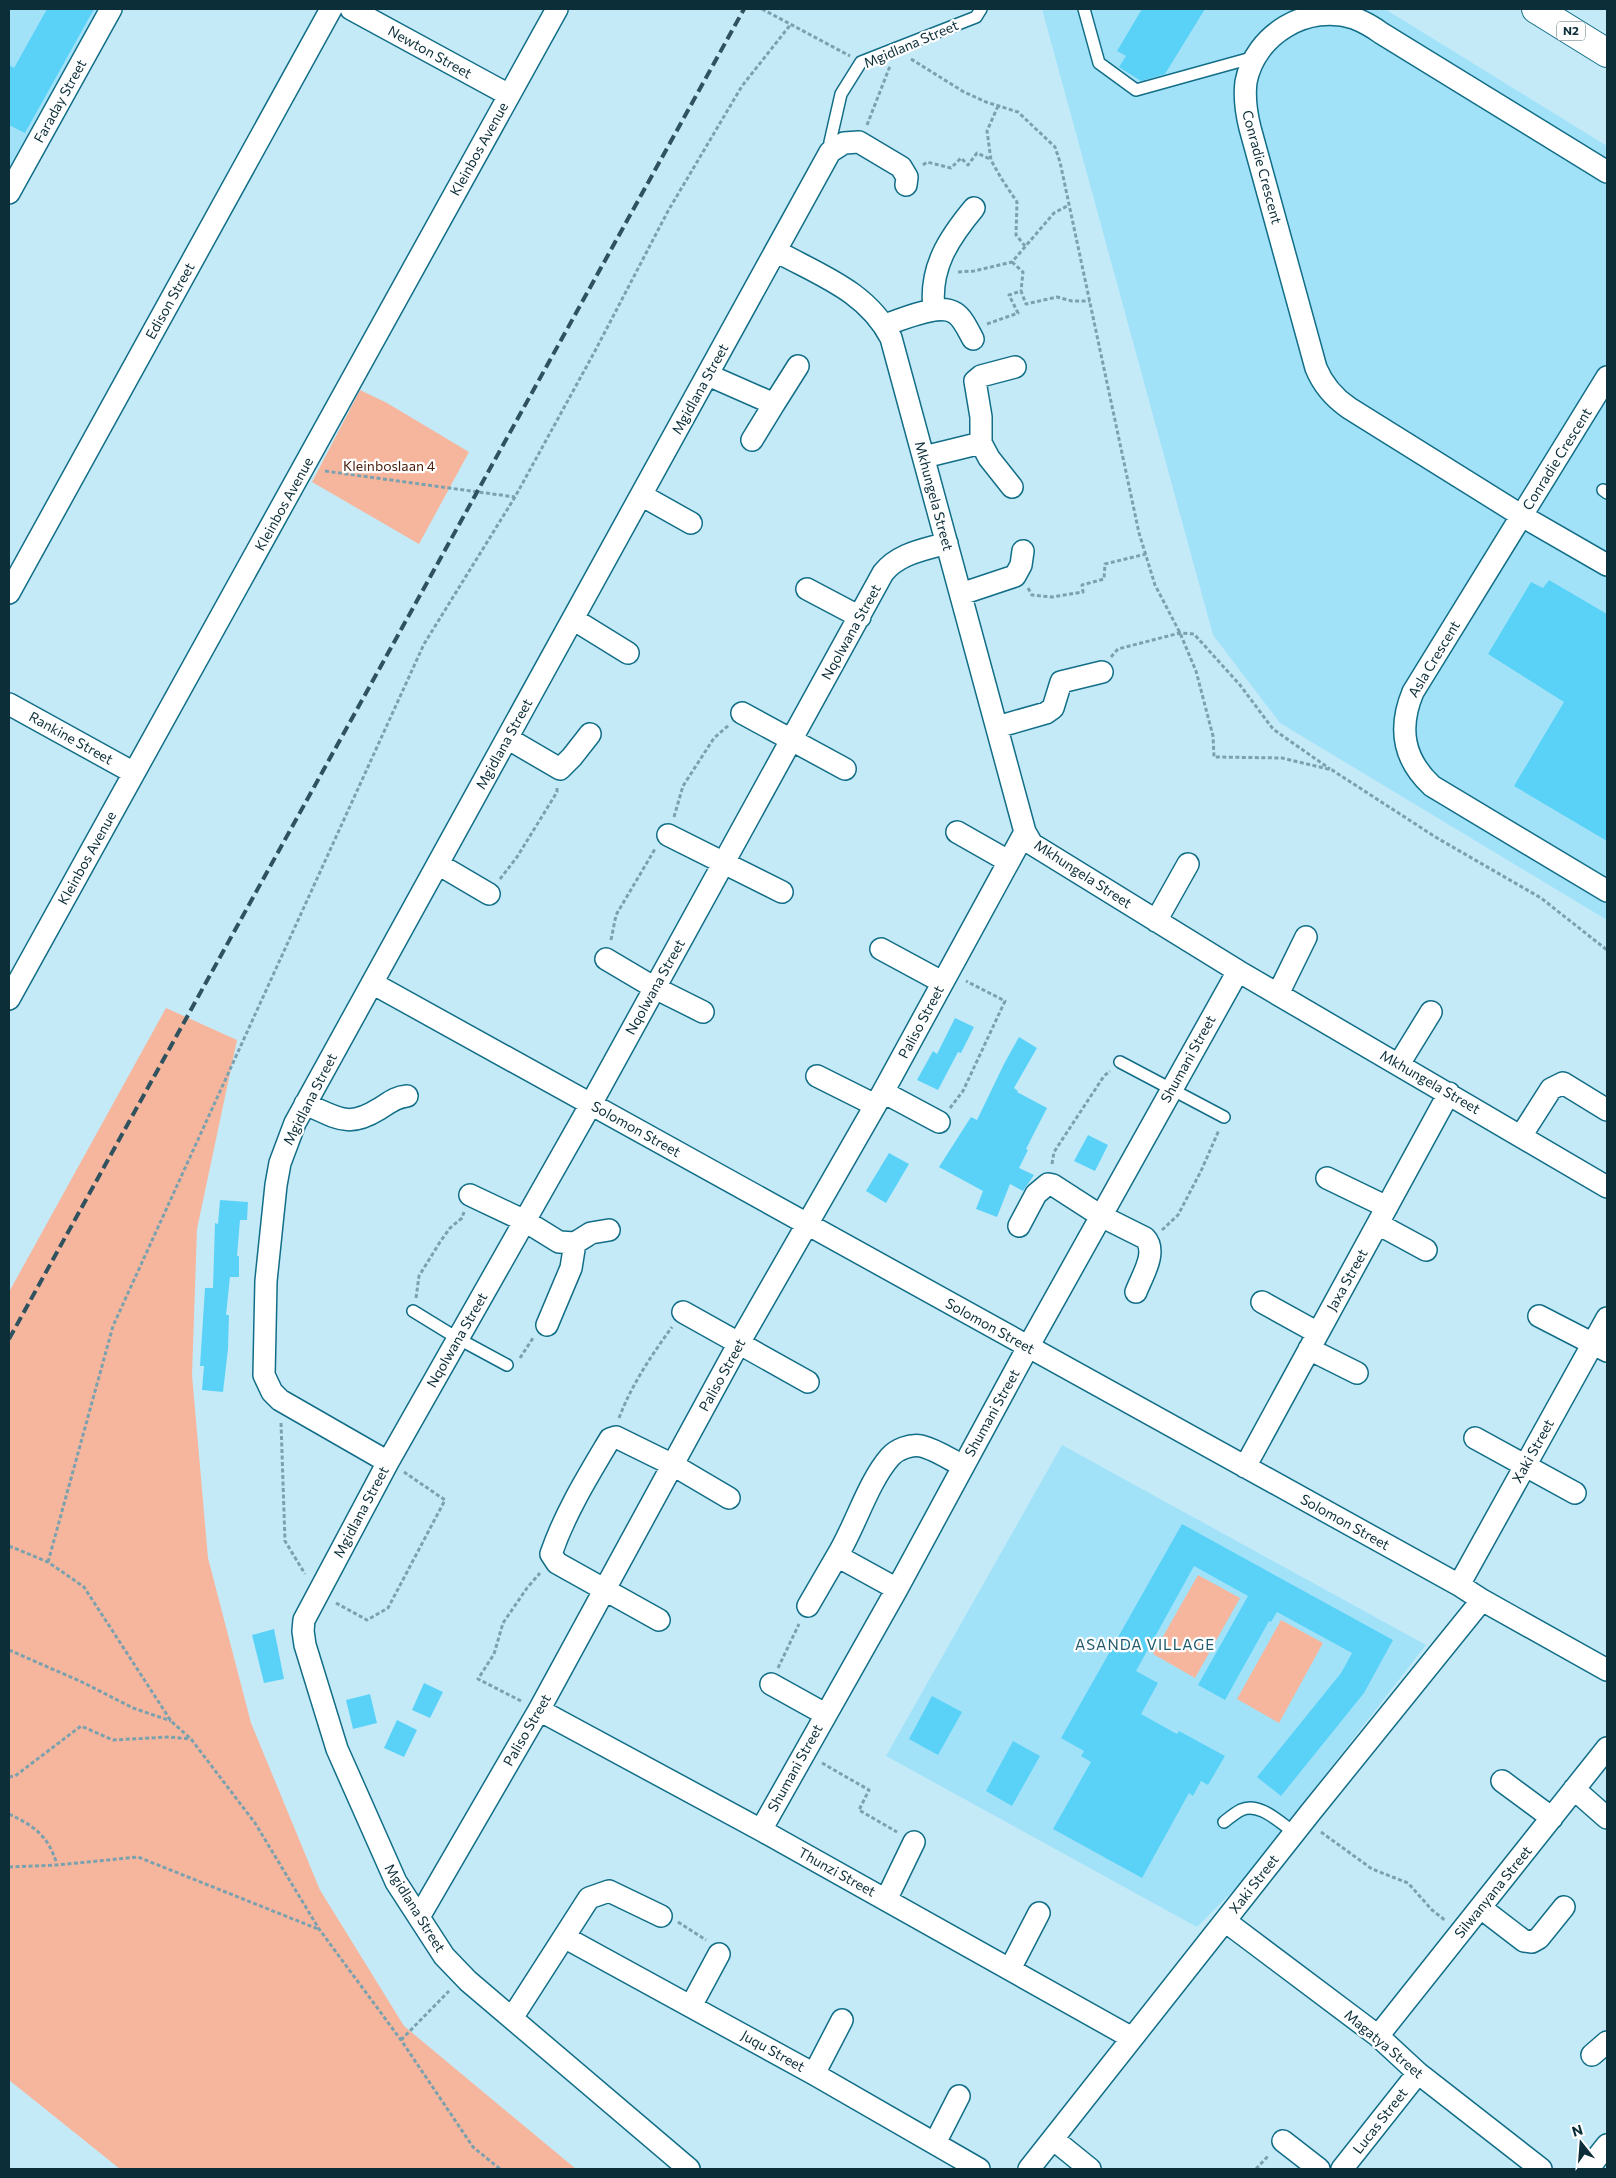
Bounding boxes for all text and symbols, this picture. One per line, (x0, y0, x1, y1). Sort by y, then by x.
street label: Mgidlana Street (861, 16, 961, 71)
street label: Newton Street (385, 22, 475, 82)
road number: N2 (1557, 22, 1585, 40)
street label: Faraday Street (30, 56, 90, 145)
street label: Kleinbos Avenue (446, 99, 511, 198)
street label: Conradie Crescent (1239, 108, 1286, 226)
street label: Edison Street (142, 259, 198, 342)
street label: Mgidlana Street (668, 340, 732, 437)
street label: Conradie Crescent (1518, 404, 1595, 513)
street label: Mkhungela Street (912, 439, 957, 553)
street label: Kleinbos Avenue (251, 454, 316, 553)
park label: Kleinboslaan 4 (343, 457, 436, 474)
street label: Nqolwana Street (817, 581, 884, 683)
street label: Asla Crescent (1404, 617, 1463, 700)
street label: Mgidlana Street (472, 695, 536, 792)
street label: Rankine Street (26, 707, 116, 768)
street label: Kleinbos Avenue (54, 808, 119, 907)
street label: Mkhungela Street (1031, 836, 1135, 912)
street label: Nqolwana Street (621, 936, 688, 1038)
street label: Paliso Street (894, 982, 947, 1061)
street label: Shumani Street (1157, 1012, 1219, 1106)
street label: Mkhungela Street (1377, 1046, 1484, 1117)
street label: Mgidlana Street (279, 1050, 340, 1148)
street label: Solomon Street (589, 1097, 684, 1160)
street label: Jaxa Street (1323, 1245, 1371, 1314)
street label: Nqolwana Street (423, 1289, 491, 1390)
street label: Solomon Street (943, 1294, 1038, 1357)
street label: Paliso Street (695, 1335, 749, 1414)
street label: Shumani Street (961, 1366, 1023, 1460)
street label: Xaki Street (1508, 1416, 1557, 1486)
street label: Mgidlana Street (329, 1463, 392, 1560)
street label: Solomon Street (1298, 1490, 1393, 1553)
district label: ASANDA VILLAGE (1075, 1635, 1215, 1653)
street label: Paliso Street (499, 1691, 554, 1769)
street label: Shumani Street (764, 1721, 826, 1815)
street label: Silwanyana Street (1450, 1842, 1535, 1941)
street label: Thunzi Street (796, 1843, 879, 1900)
street label: Xaki Street (1225, 1851, 1282, 1917)
street label: Mgidlana Street (381, 1860, 450, 1955)
street label: Magatya Street (1341, 2006, 1427, 2082)
street label: Juqu Street (738, 2026, 808, 2075)
street label: Lucas Street (1349, 2084, 1411, 2157)
north arrow (1556, 2118, 1606, 2168)
text: N (1570, 2120, 1585, 2140)

